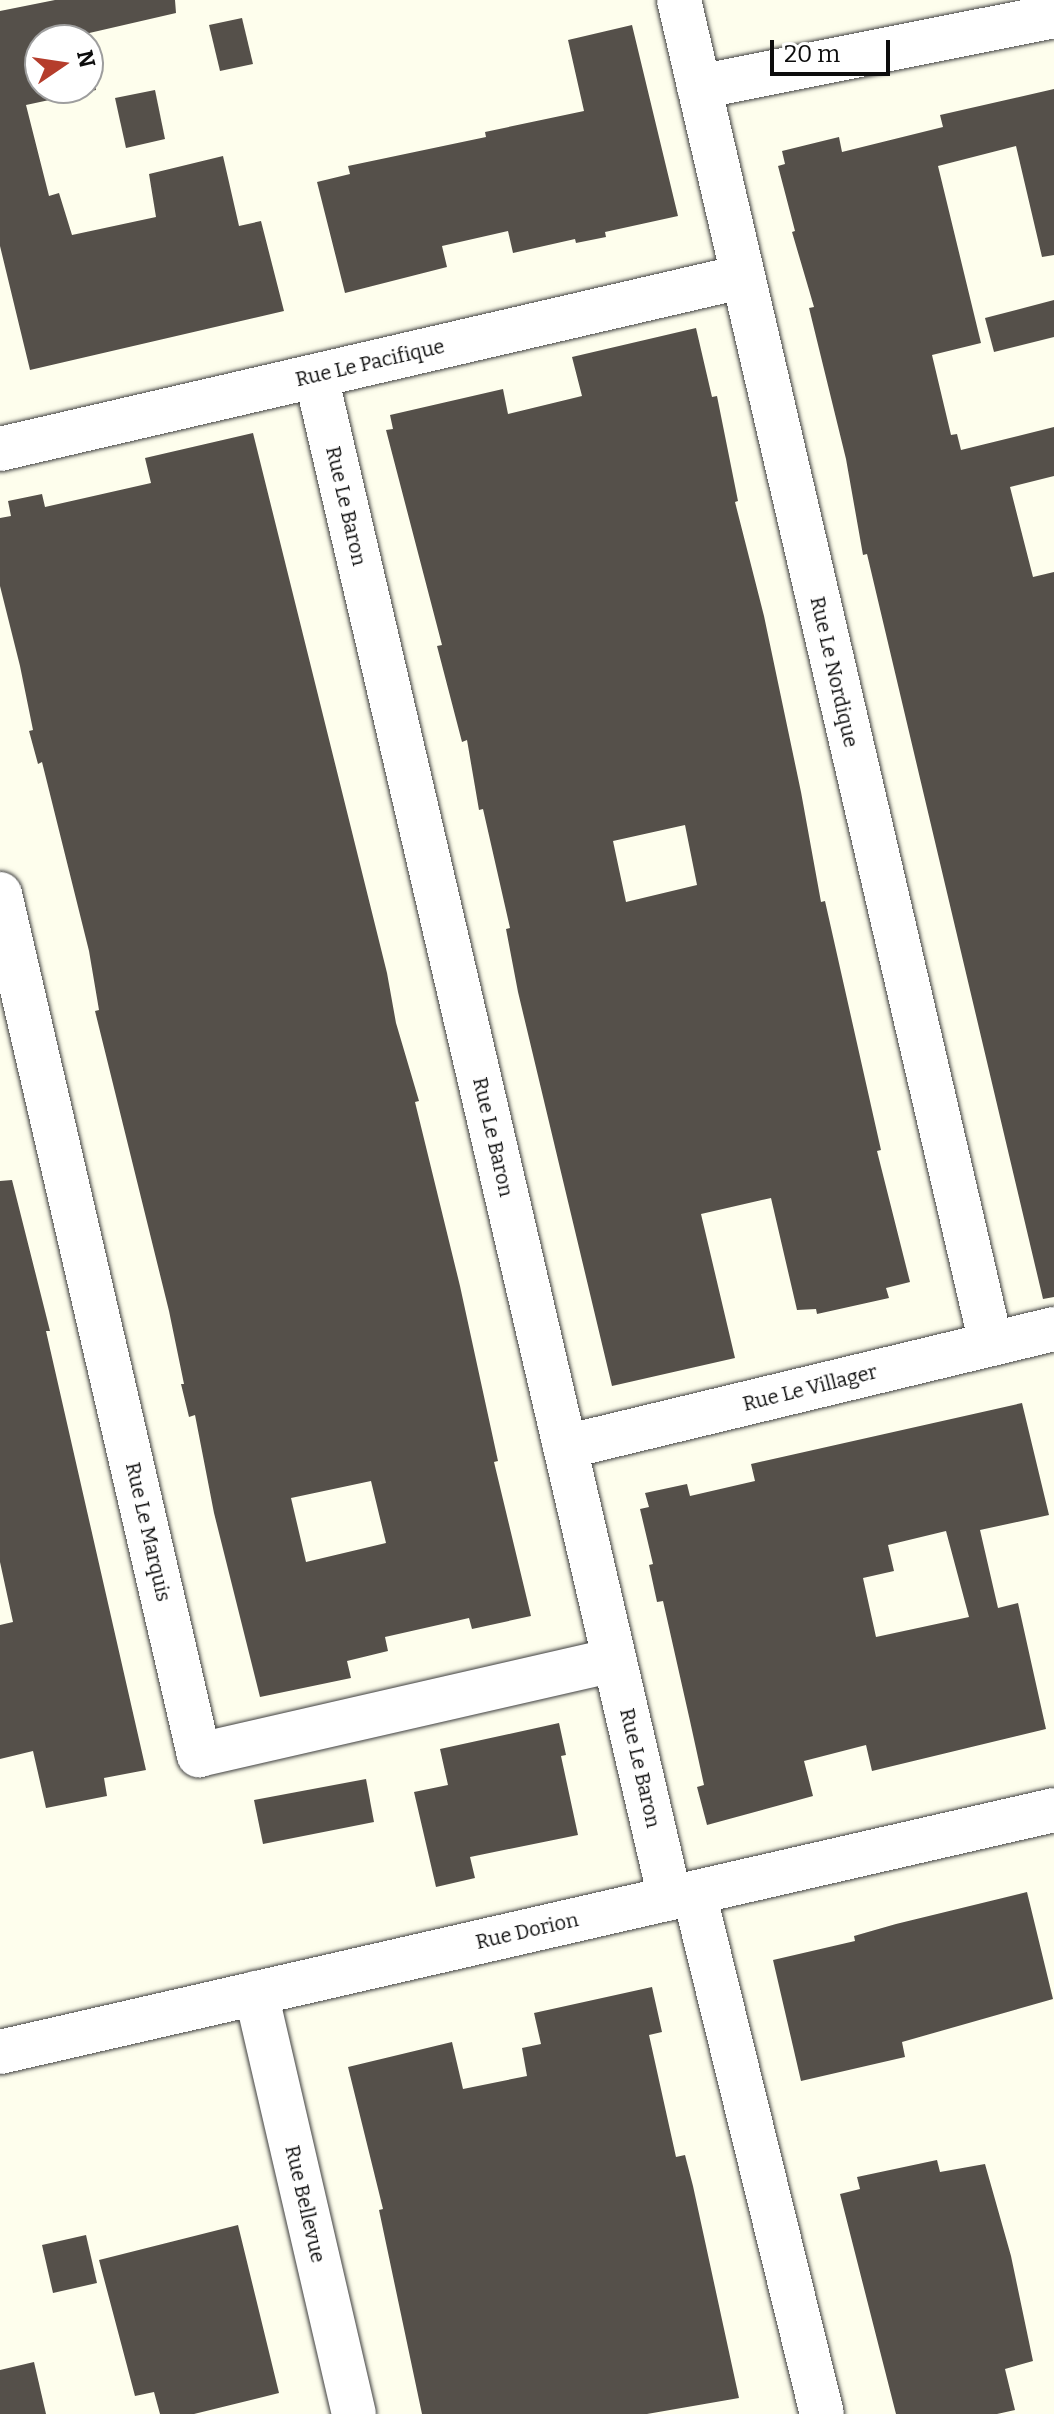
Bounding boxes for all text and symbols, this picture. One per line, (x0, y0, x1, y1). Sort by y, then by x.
north arrow (24, 24, 104, 104)
scale bar (774, 24, 894, 74)
text: 20 m (784, 40, 840, 68)
text: N (71, 48, 101, 70)
street label: Rue Le Pacifique (293, 334, 447, 392)
street label: Rue Le Baron (321, 444, 371, 568)
street label: Rue Le Nordique (805, 594, 863, 750)
street label: Rue Le Baron (468, 1075, 518, 1199)
street label: Rue Le Villager (740, 1360, 880, 1416)
street label: Rue Le Marquis (120, 1460, 176, 1604)
street label: Rue Le Baron (615, 1706, 665, 1830)
street label: Rue Dorion (473, 1908, 581, 1954)
street label: Rue Bellevue (280, 2143, 330, 2265)

